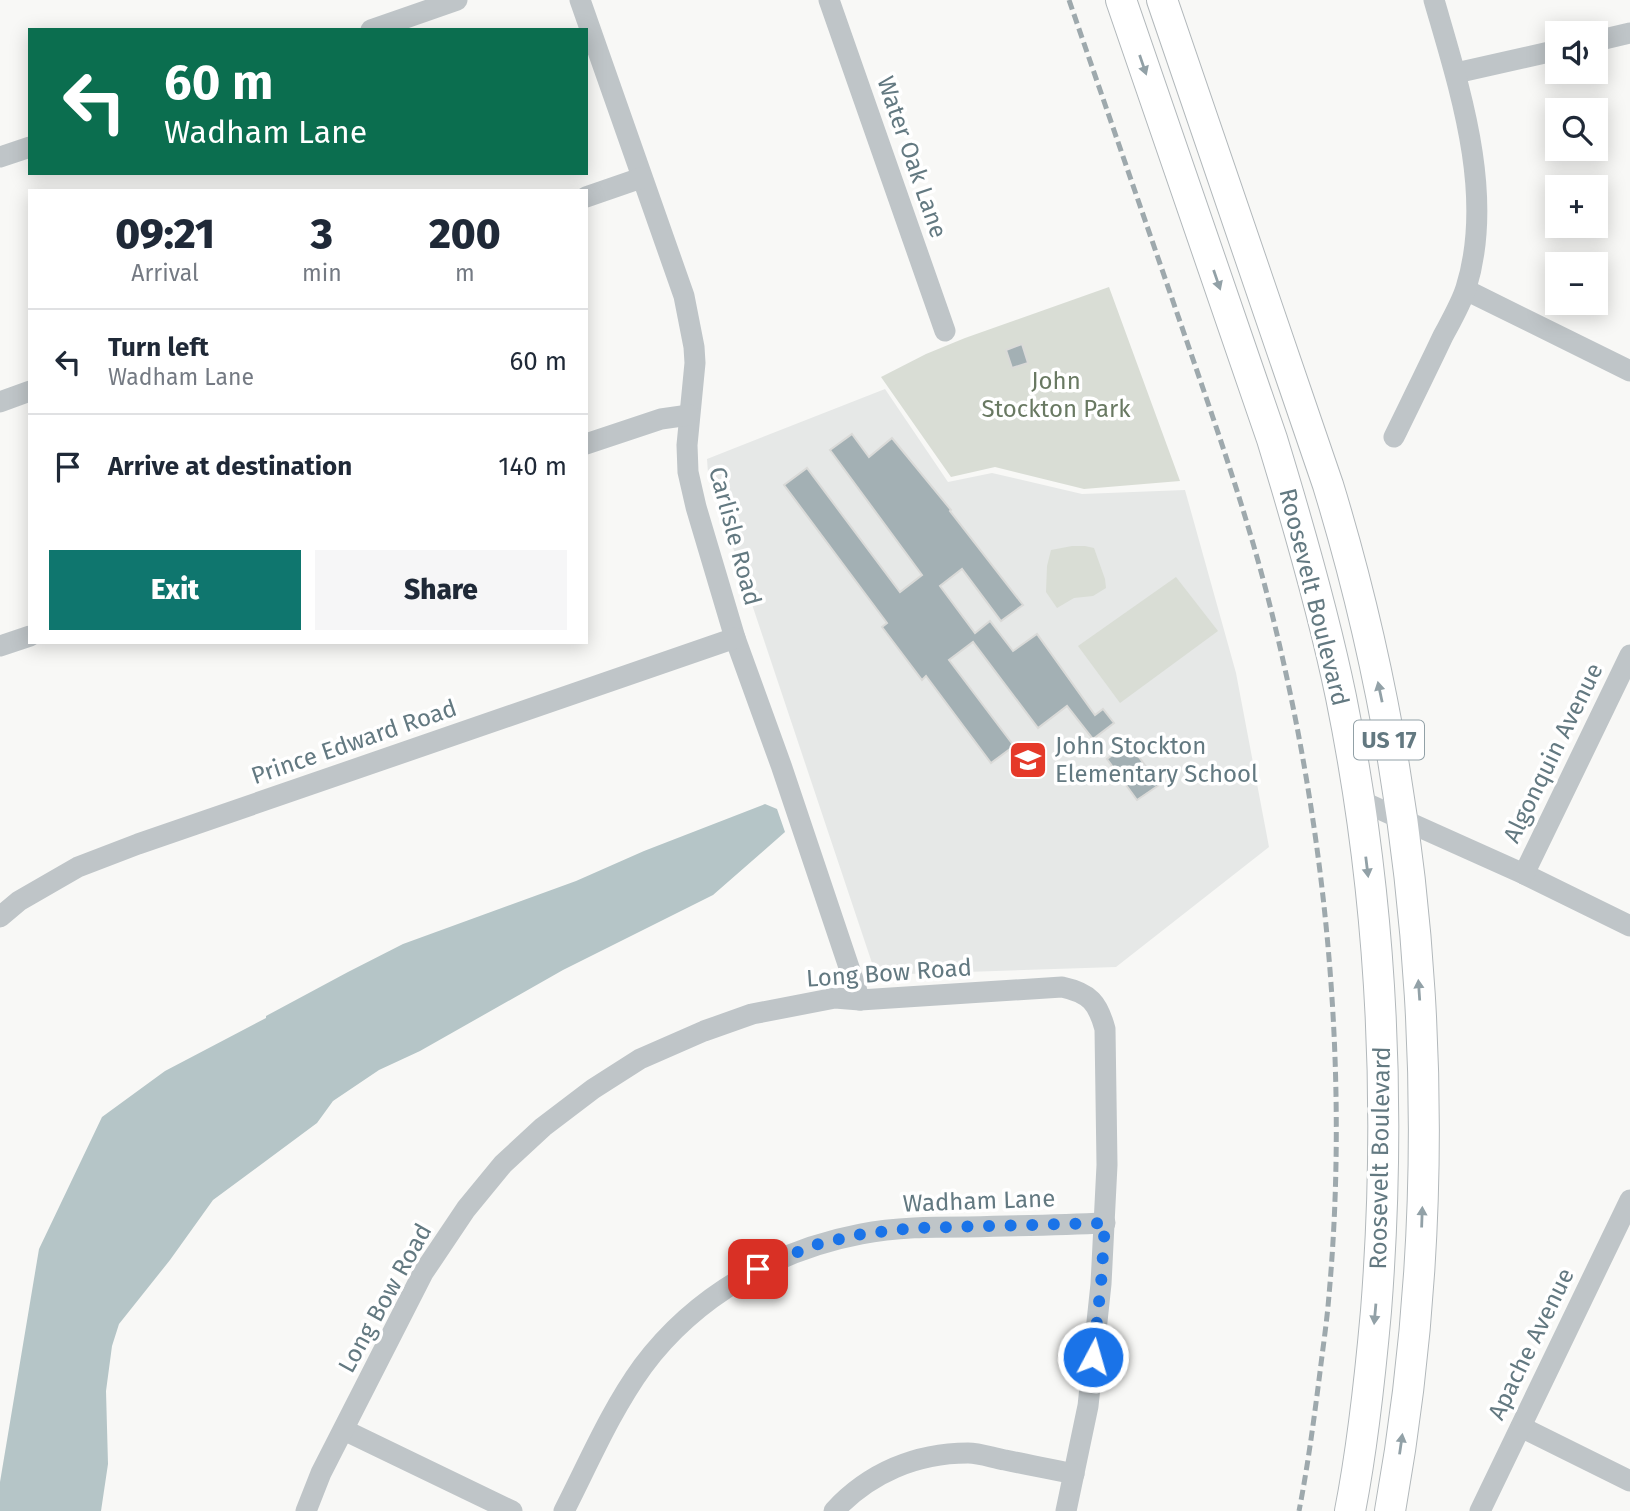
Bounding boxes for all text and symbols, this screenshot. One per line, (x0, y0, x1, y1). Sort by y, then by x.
map controls (1545, 21, 1608, 315)
button: sound (1545, 21, 1608, 84)
text: 60 m (164, 53, 273, 112)
one-way arrow (1138, 54, 1149, 75)
icon: left (49, 56, 140, 147)
street label: Water Oak Lane (871, 72, 953, 242)
button: search (1545, 98, 1608, 161)
text: Wadham Lane (164, 113, 367, 151)
button: + (1545, 175, 1608, 238)
text: 09:21 (115, 209, 215, 259)
text: 3 (311, 209, 333, 259)
text: 200 (429, 209, 501, 259)
button: − (1545, 252, 1608, 315)
text: Arrival (131, 259, 199, 287)
text: min (302, 259, 342, 287)
text: m (455, 259, 475, 287)
one-way arrow (1212, 269, 1223, 290)
text: Turn left (108, 332, 209, 363)
icon: left (49, 343, 87, 381)
text: 60 m (509, 346, 567, 377)
text: Wadham Lane (108, 363, 254, 391)
park label: John Stockton Park (981, 367, 1131, 423)
icon: arrive (49, 448, 87, 486)
text: Arrive at destination (108, 451, 352, 482)
text: 140 m (498, 451, 567, 482)
street label: Carlisle Road (703, 464, 767, 608)
street label: Roosevelt Boulevard (1273, 485, 1355, 709)
button: Exit (49, 550, 301, 630)
button: Share (315, 550, 567, 630)
street label: Algonquin Avenue (1497, 659, 1609, 847)
one-way arrow (1374, 681, 1385, 703)
street label: Prince Edward Road (248, 694, 460, 790)
road number: US 17 (1354, 720, 1424, 760)
place label: John Stockton Elementary School (1055, 732, 1258, 788)
school or university icon: John Stockton Elementary School (1007, 739, 1049, 781)
one-way arrow (1362, 856, 1373, 878)
street label: Long Bow Road (805, 953, 973, 993)
one-way arrow (1413, 979, 1424, 1001)
street label: Roosevelt Boulevard (1364, 1046, 1396, 1270)
street label: Wadham Lane (902, 1184, 1056, 1218)
one-way arrow (1416, 1206, 1427, 1228)
street label: Long Bow Road (333, 1219, 437, 1377)
pin (728, 1239, 788, 1299)
icon: arrive (739, 1250, 777, 1288)
street label: Apache Avenue (1482, 1264, 1580, 1424)
one-way arrow (1369, 1303, 1380, 1325)
position arrow (1056, 1320, 1130, 1394)
one-way arrow (1396, 1432, 1407, 1454)

